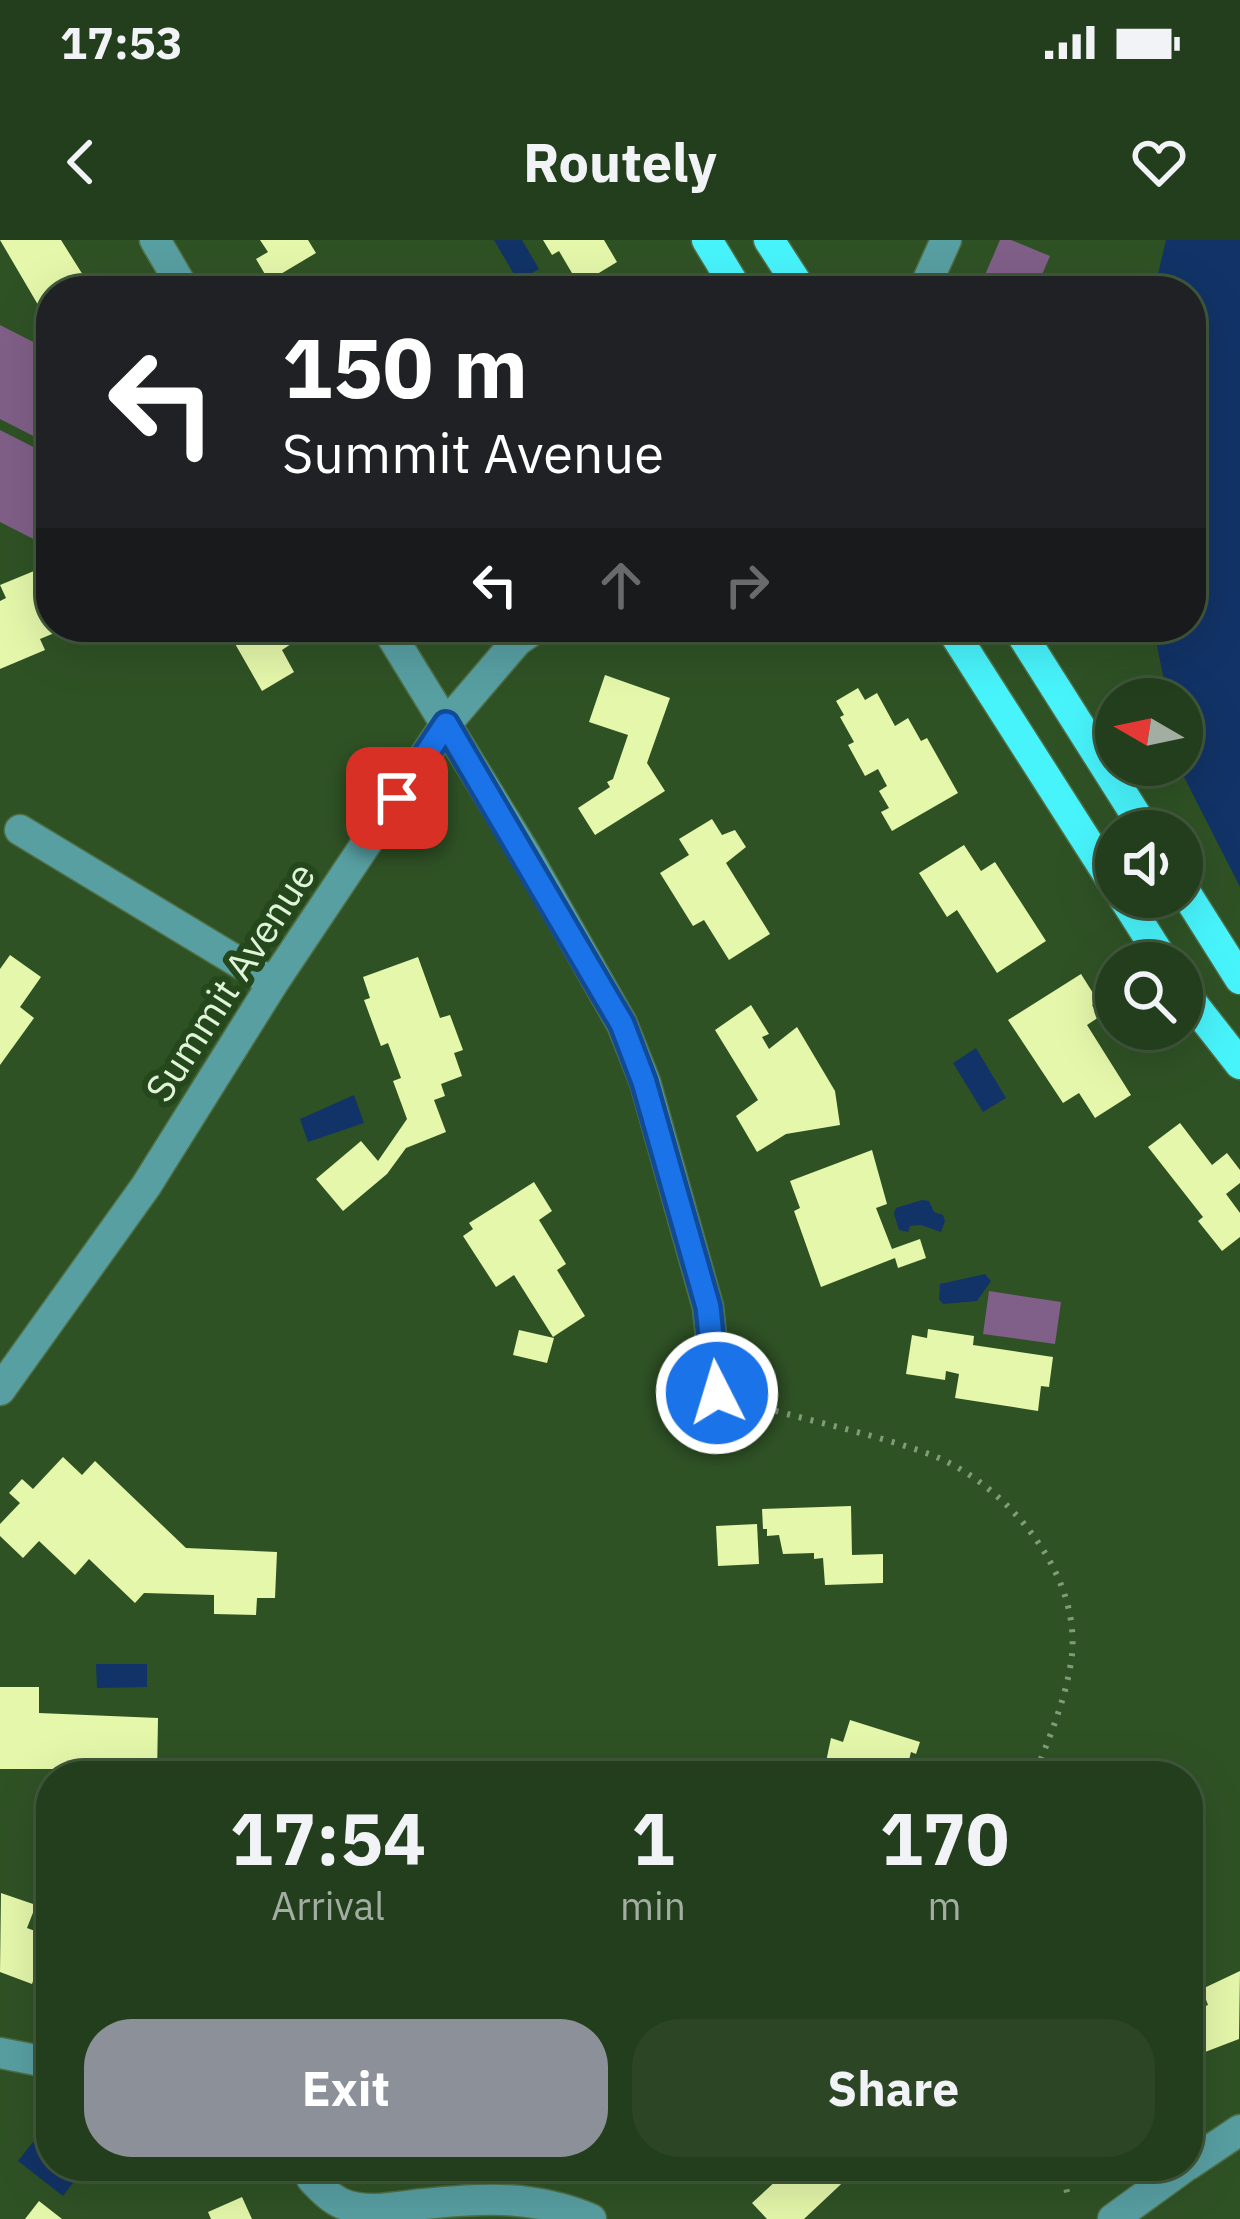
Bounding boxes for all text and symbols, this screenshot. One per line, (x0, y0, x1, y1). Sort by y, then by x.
text: 17:53 (60, 13, 183, 71)
text: Routely (523, 127, 717, 197)
icon: back (48, 129, 114, 195)
icon: heart (1126, 129, 1192, 195)
text: 150 m (282, 312, 528, 421)
icon: left (84, 324, 240, 480)
text: Summit Avenue (282, 418, 664, 488)
icon: left (462, 552, 528, 618)
icon: ahead (588, 552, 654, 618)
icon: right (714, 552, 780, 618)
north arrow (1095, 678, 1203, 786)
map controls (1095, 678, 1203, 1050)
pin (346, 747, 448, 849)
icon: arrive (364, 765, 430, 831)
button: sound (1095, 810, 1203, 918)
street label: Summit Avenue (133, 852, 326, 1111)
button: search (1095, 942, 1203, 1050)
position arrow (654, 1330, 780, 1456)
text: 17:54 (230, 1791, 426, 1885)
text: 1 (631, 1791, 675, 1885)
text: 170 (880, 1791, 1009, 1885)
text: Arrival (271, 1880, 385, 1931)
text: min (620, 1880, 686, 1931)
text: m (927, 1880, 962, 1931)
button: Exit (84, 2019, 608, 2157)
button: Share (632, 2019, 1155, 2157)

